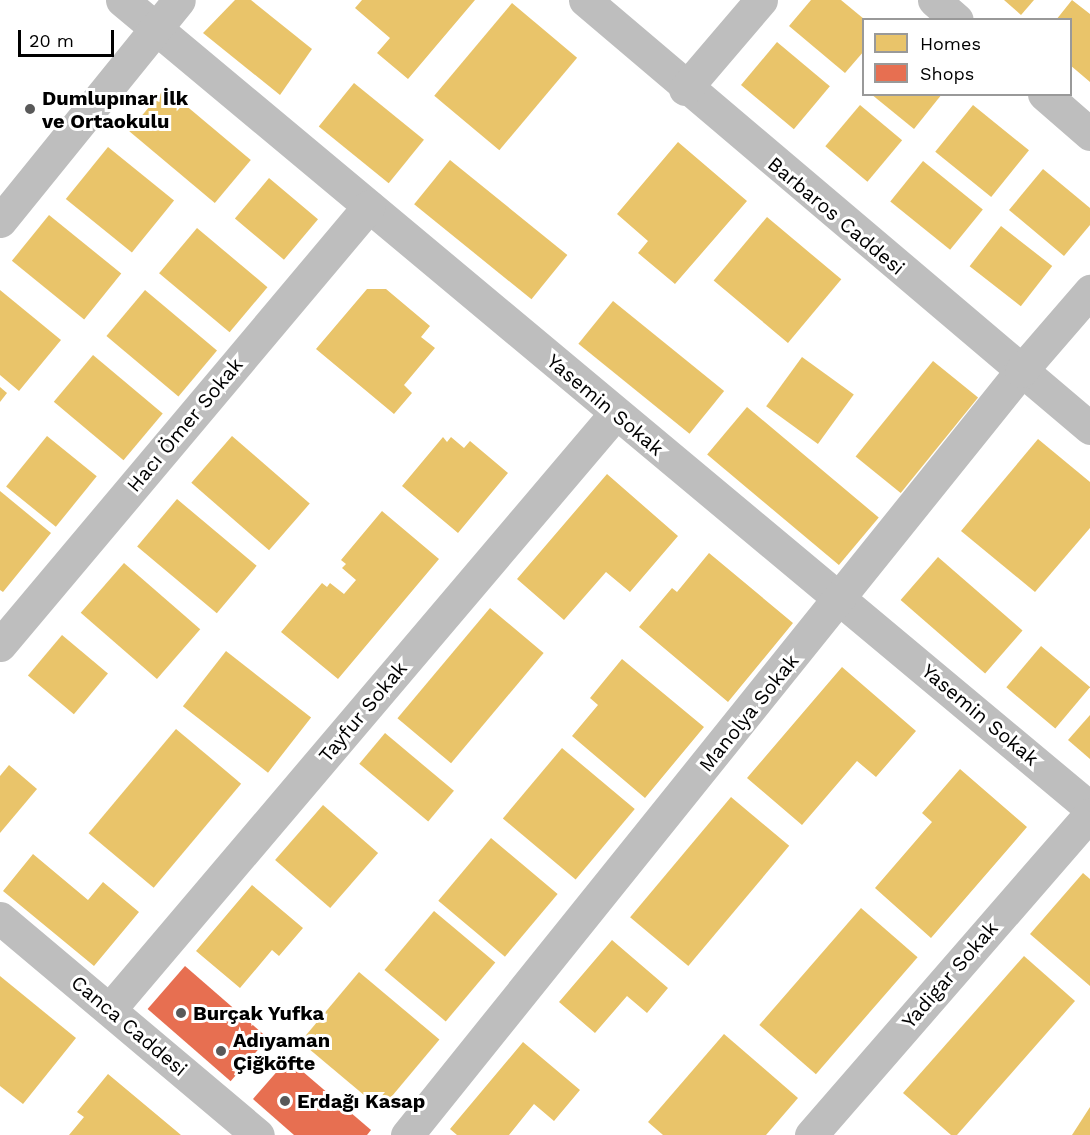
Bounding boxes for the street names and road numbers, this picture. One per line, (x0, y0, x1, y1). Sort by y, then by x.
street label: Barbaros Caddesi (763, 152, 909, 280)
street label: Yasemin Sokak (542, 349, 668, 461)
street label: Hacı Ömer Sokak (122, 353, 248, 497)
street label: Manolya Sokak (694, 649, 804, 777)
street label: Tayfur Sokak (314, 656, 412, 768)
street label: Yasemin Sokak (917, 659, 1043, 771)
street label: Yadigar Sokak (897, 916, 1003, 1034)
street label: Canca Caddesi (66, 970, 192, 1082)

